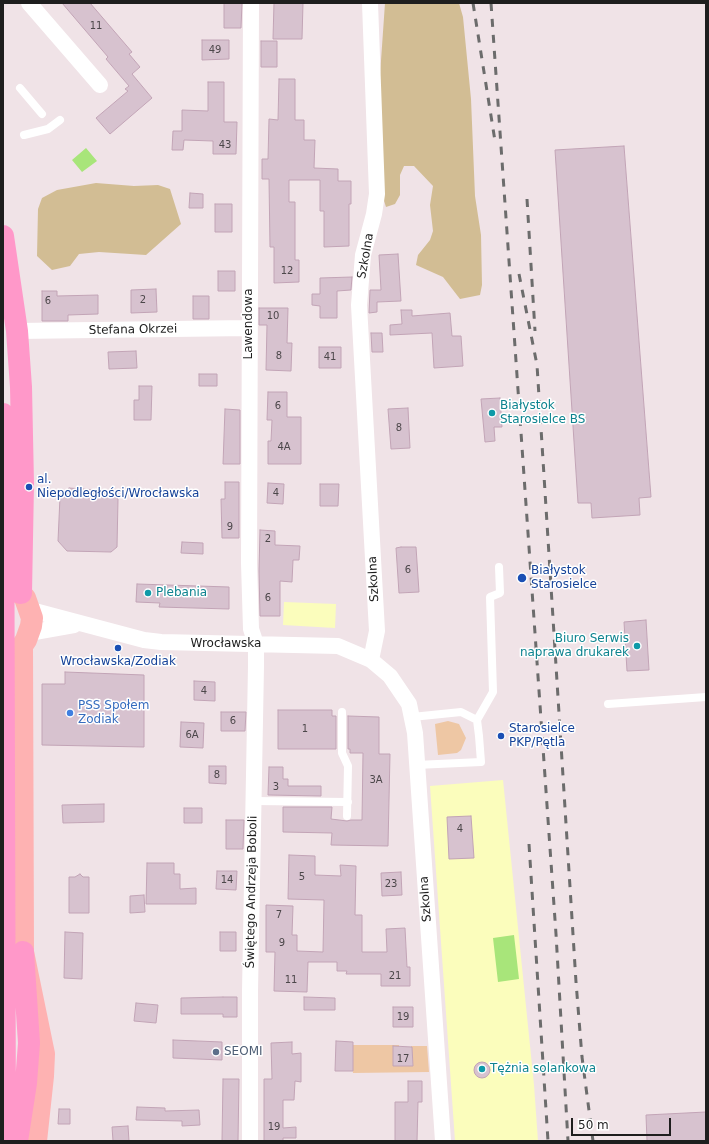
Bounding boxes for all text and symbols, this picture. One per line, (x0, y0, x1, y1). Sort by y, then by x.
house number: 11 (90, 20, 102, 32)
house number: 49 (209, 44, 221, 56)
house number: 43 (219, 139, 231, 151)
street label: Szkolna (355, 232, 377, 280)
house number: 12 (281, 265, 293, 277)
street label: Lawendowa (242, 289, 256, 359)
house number: 2 (140, 294, 146, 306)
house number: 6 (45, 295, 51, 307)
house number: 10 (267, 310, 279, 322)
street label: Stefana Okrzei (89, 322, 177, 338)
house number: 8 (276, 350, 282, 362)
house number: 41 (324, 351, 336, 363)
place label: Białystok Starosielce BS (500, 399, 585, 427)
house number: 6 (275, 400, 281, 412)
marker: Białystok Starosielce BS (487, 408, 497, 418)
house number: 8 (396, 422, 402, 434)
house number: 4A (277, 441, 291, 453)
place label: al. Niepodległości/Wrocławska (37, 473, 199, 501)
marker: al. Niepodległości/Wrocławska (24, 482, 34, 492)
house number: 4 (273, 487, 279, 499)
house number: 9 (227, 521, 233, 533)
house number: 2 (265, 533, 271, 545)
street label: Szkolna (366, 556, 382, 602)
house number: 6 (405, 564, 411, 576)
place label: Białystok Starosielce (531, 564, 597, 592)
marker: Białystok Starosielce (516, 572, 528, 584)
place label: Plebania (156, 586, 207, 600)
marker: Plebania (143, 588, 153, 598)
house number: 6 (265, 592, 271, 604)
place label: Biuro Serwis naprawa drukarek (520, 632, 629, 660)
street label: Wrocławska (191, 637, 261, 651)
marker: Biuro Serwis naprawa drukarek (632, 641, 642, 651)
marker: Wrocławska/Zodiak (113, 643, 123, 653)
place label: Wrocławska/Zodiak (60, 655, 176, 669)
house number: 4 (201, 685, 207, 697)
place label: PSS Społem Zodiak (78, 699, 149, 727)
marker: PSS Społem Zodiak (65, 708, 75, 718)
house number: 6 (230, 715, 236, 727)
place label: Starosielce PKP/Pętla (509, 722, 575, 750)
house number: 1 (302, 723, 308, 735)
house number: 6A (185, 729, 199, 741)
marker: Starosielce PKP/Pętla (496, 731, 506, 741)
house number: 8 (214, 769, 220, 781)
house number: 3A (369, 774, 383, 786)
house number: 3 (273, 781, 279, 793)
street label: Świętego Andrzeja Boboli (243, 816, 261, 968)
house number: 4 (457, 823, 463, 835)
house number: 5 (299, 871, 305, 883)
house number: 14 (221, 874, 233, 886)
street label: Szkolna (417, 876, 435, 922)
house number: 23 (385, 878, 397, 890)
house number: 7 (276, 909, 282, 921)
house number: 9 (279, 937, 285, 949)
house number: 21 (389, 970, 401, 982)
house number: 11 (285, 974, 297, 986)
house number: 19 (397, 1011, 409, 1023)
place label: SEOMI (224, 1045, 263, 1059)
marker: SEOMI (211, 1047, 221, 1057)
house number: 17 (397, 1053, 409, 1065)
place label: Tężnia solankowa (490, 1062, 596, 1076)
marker: Tężnia solankowa (477, 1064, 487, 1074)
scale bar (573, 1110, 673, 1136)
text: 50 m (578, 1118, 609, 1132)
house number: 19 (268, 1121, 280, 1133)

